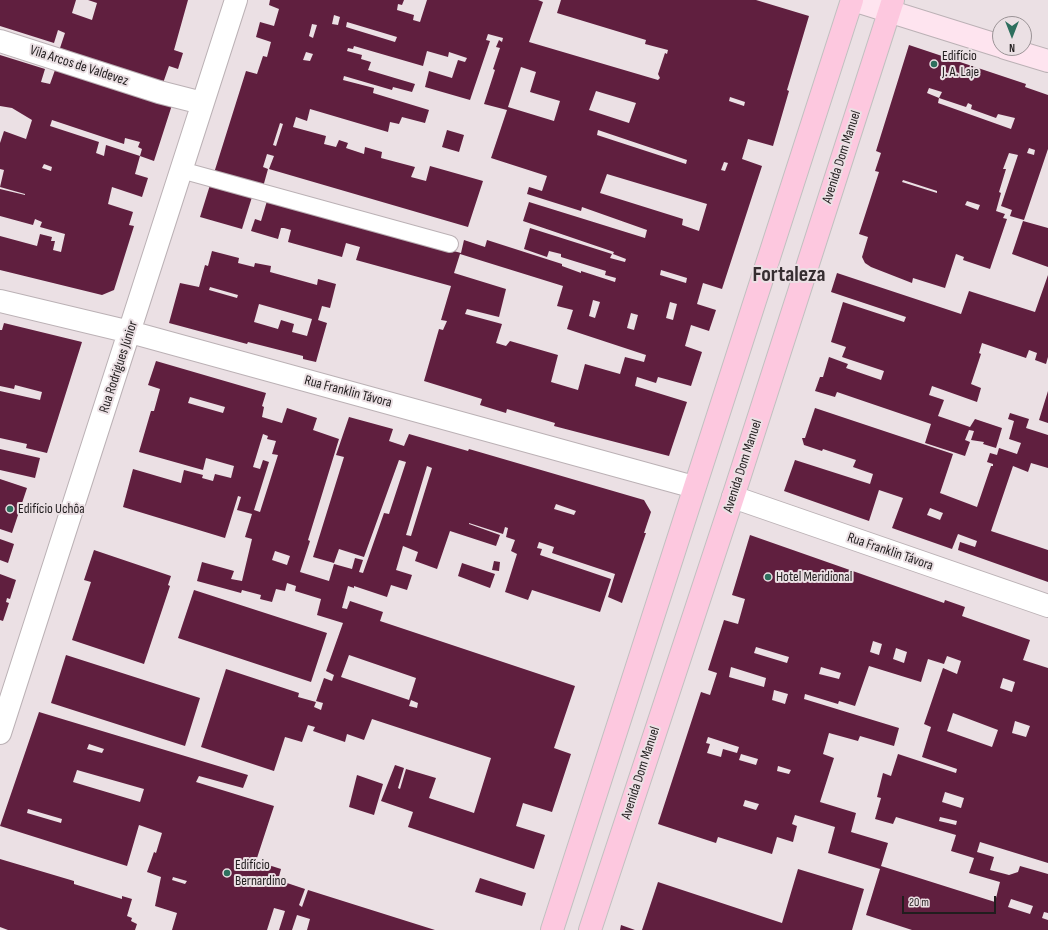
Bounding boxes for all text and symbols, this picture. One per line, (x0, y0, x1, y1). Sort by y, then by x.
north arrow (992, 16, 1032, 56)
text: N (1009, 41, 1015, 54)
street label: Vila Arcos de Valdevez (28, 42, 130, 90)
place label: Edifício J. A. Laje (942, 48, 979, 80)
marker: Edifício J. A. Laje (929, 59, 939, 69)
street label: Avenida Dom Manuel (819, 109, 865, 205)
district label: Fortaleza (752, 262, 826, 288)
street label: Rua Rodrigues Júnior (96, 319, 142, 415)
street label: Rua Franklin Távora (302, 372, 394, 412)
street label: Avenida Dom Manuel (720, 418, 766, 514)
place label: Edifício Uchôa (18, 501, 85, 517)
marker: Edifício Uchôa (5, 504, 15, 514)
street label: Rua Franklin Távora (845, 529, 935, 575)
place label: Hotel Meridional (776, 569, 852, 585)
marker: Hotel Meridional (763, 572, 773, 582)
street label: Avenida Dom Manuel (618, 725, 664, 821)
place label: Edifício Bernardino (235, 857, 286, 890)
marker: Edifício Bernardino (222, 868, 232, 878)
scale bar (904, 888, 998, 914)
text: 20 m (909, 895, 929, 910)

